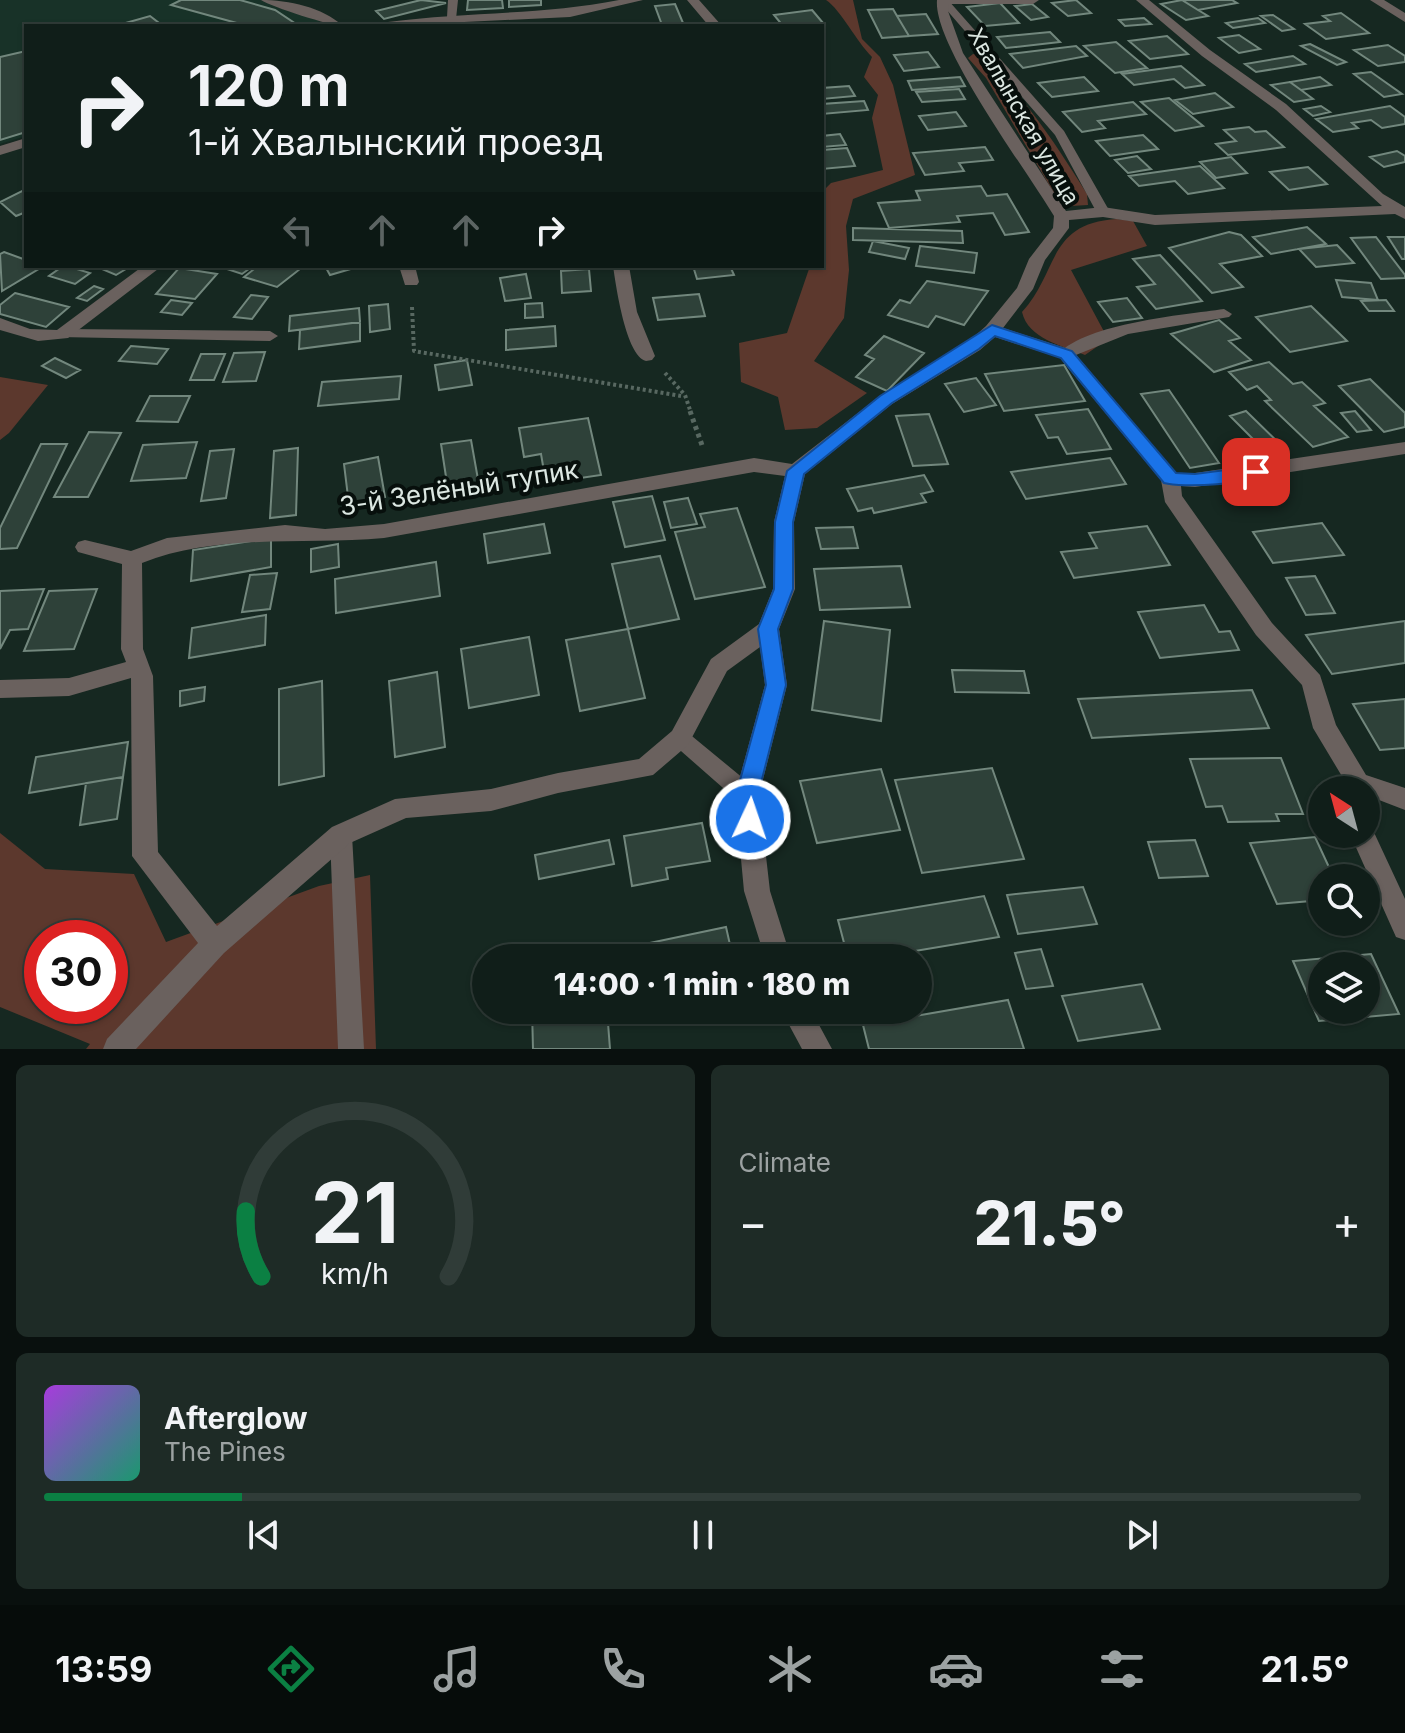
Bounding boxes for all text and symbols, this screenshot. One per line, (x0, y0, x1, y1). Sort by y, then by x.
street label: Хвалынская улица (963, 23, 1085, 209)
text: 120 m (188, 52, 350, 120)
icon: right (56, 56, 160, 160)
text: 1-й Хвалынский проезд (188, 120, 603, 164)
icon: left (276, 208, 320, 252)
icon: ahead (360, 208, 404, 252)
icon: ahead (444, 208, 488, 252)
icon: right (528, 208, 572, 252)
pin (1222, 438, 1290, 506)
icon: arrive (1234, 450, 1278, 494)
street label: 3-й Зелёный тупик (337, 453, 580, 522)
north arrow (1308, 776, 1380, 848)
map controls (1308, 776, 1380, 1024)
position arrow (708, 777, 792, 861)
button: search (1308, 864, 1380, 936)
speed limit sign: 30 (24, 920, 128, 1024)
button: layers (1308, 952, 1380, 1024)
text: 14:00 · 1 min · 180 m (554, 966, 850, 1002)
text: Climate (739, 1147, 831, 1178)
text: 21 (311, 1162, 399, 1263)
text: 21.5° (974, 1187, 1126, 1259)
text: − (739, 1196, 768, 1250)
text: + (1332, 1196, 1361, 1250)
text: km/h (321, 1256, 389, 1291)
text: Afterglow (164, 1400, 308, 1436)
text: The Pines (164, 1436, 286, 1467)
icon: previous (242, 1513, 286, 1557)
icon: pause (681, 1513, 725, 1557)
icon: next (1120, 1513, 1164, 1557)
icon: directions (263, 1641, 319, 1697)
icon: music (429, 1641, 485, 1697)
icon: phone (595, 1641, 651, 1697)
icon: climate (762, 1641, 818, 1697)
icon: car (928, 1641, 984, 1697)
icon: filters (1094, 1641, 1150, 1697)
text: 13:59 (55, 1647, 152, 1691)
text: 21.5° (1260, 1647, 1350, 1691)

